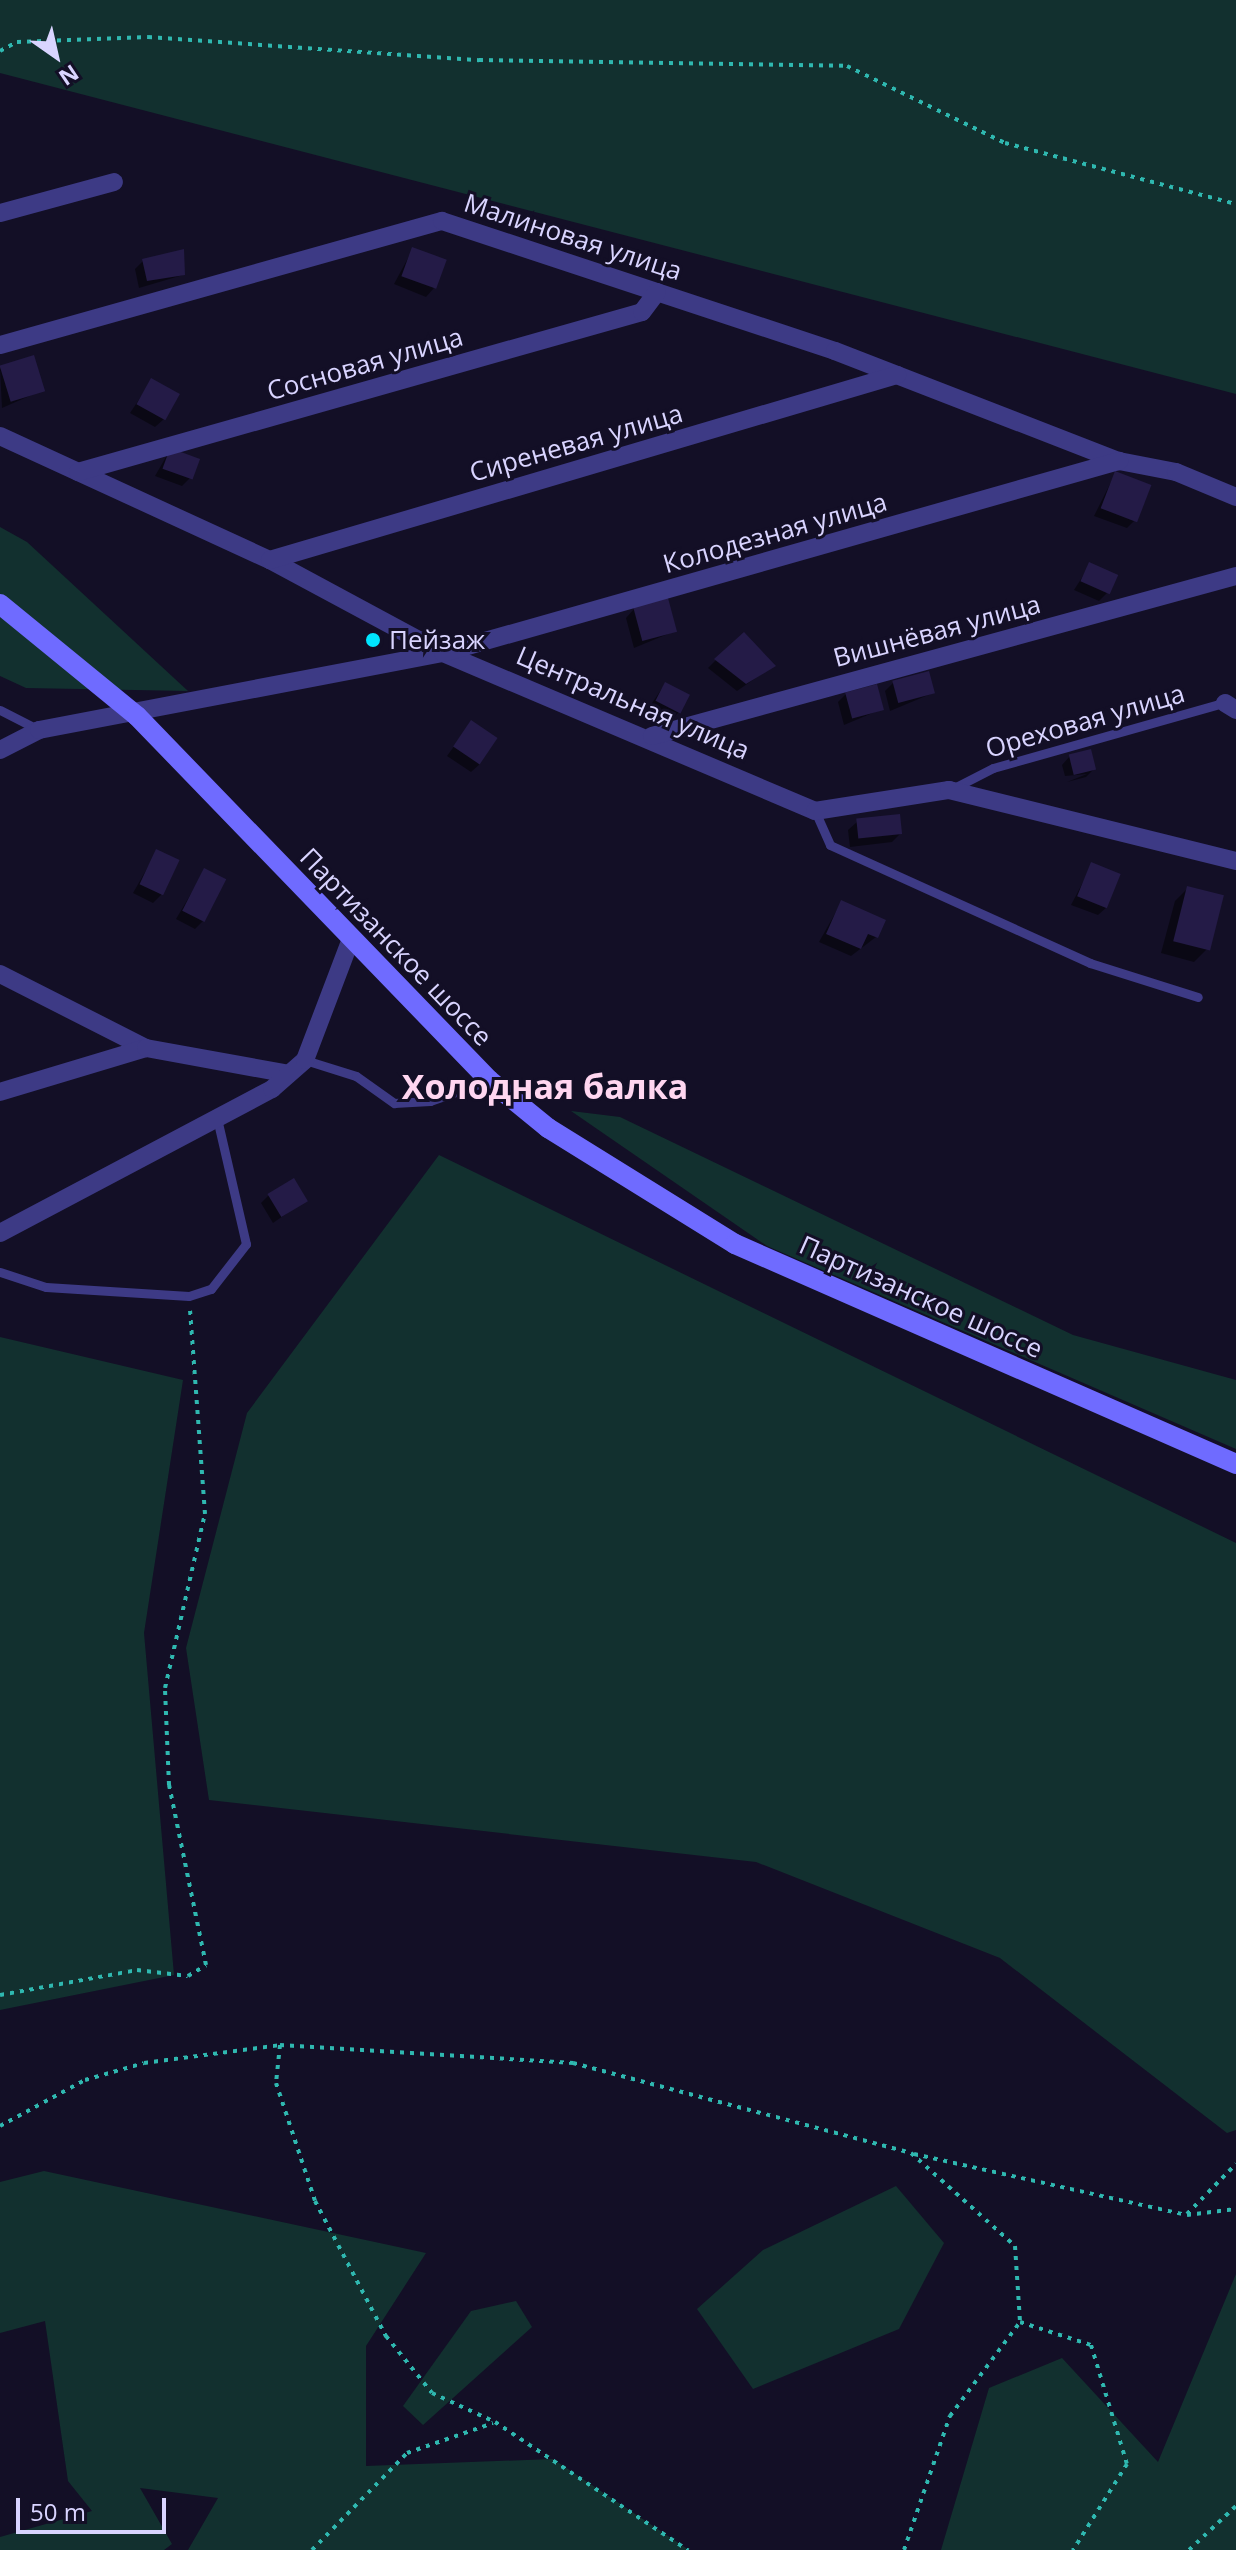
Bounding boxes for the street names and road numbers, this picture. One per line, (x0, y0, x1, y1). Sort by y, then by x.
street label: Малиновая улица (460, 187, 686, 287)
street label: Сосновая улица (263, 321, 467, 407)
street label: Сиреневая улица (466, 398, 686, 488)
street label: Колодезная улица (660, 486, 890, 580)
street label: Вишнёвая улица (830, 588, 1044, 674)
street label: Центральная улица (512, 640, 754, 766)
street label: Ореховая улица (982, 678, 1188, 764)
street label: Партизанское шоссе (294, 842, 498, 1052)
street label: Партизанское шоссе (795, 1229, 1047, 1365)

